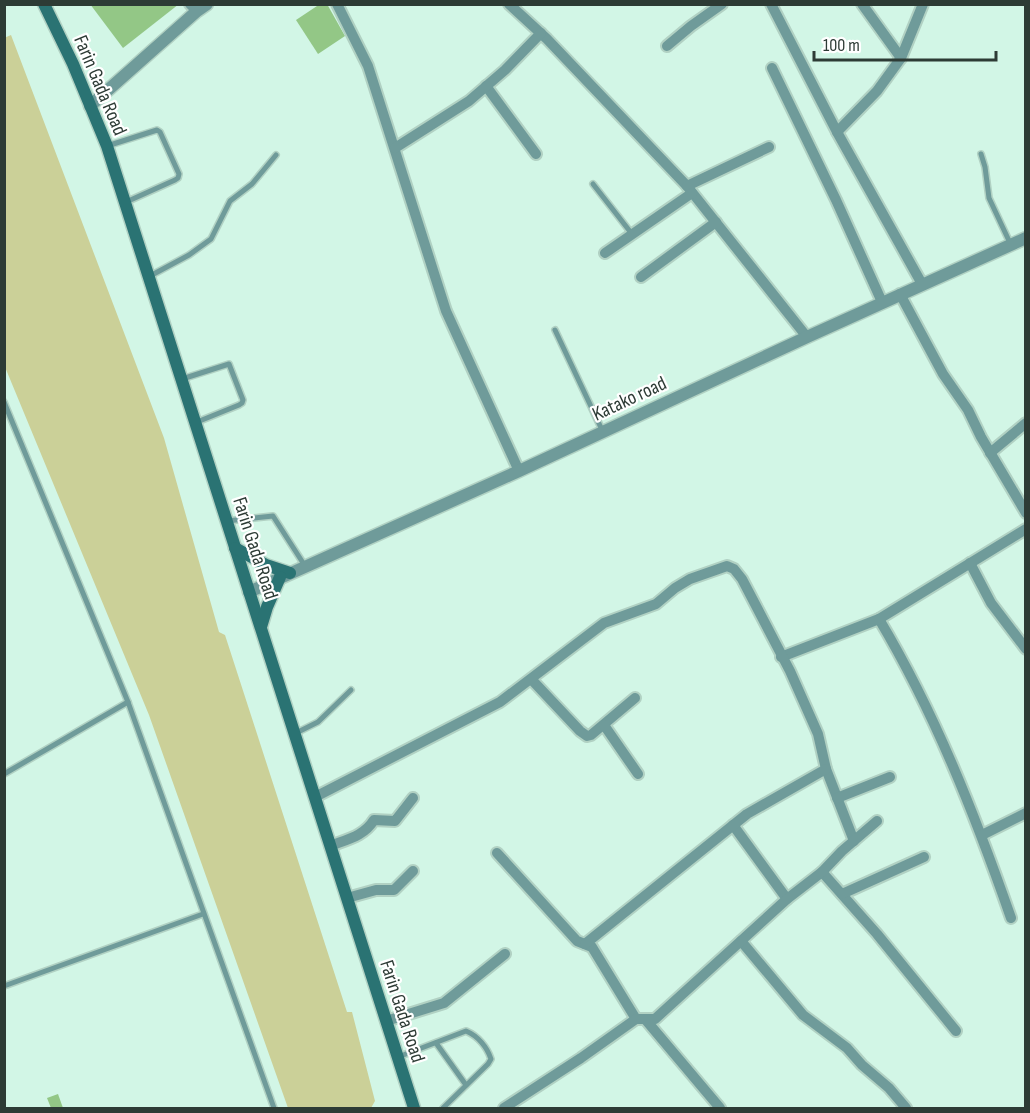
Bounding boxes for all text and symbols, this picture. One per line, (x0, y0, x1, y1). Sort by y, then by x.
scale bar (814, 24, 996, 62)
street label: Farin Gada Road (68, 32, 132, 139)
text: 100 m (823, 35, 860, 56)
street label: Katako road (589, 371, 670, 426)
street label: Farin Gada Road (227, 494, 283, 603)
street label: Farin Gada Road (374, 957, 430, 1066)

